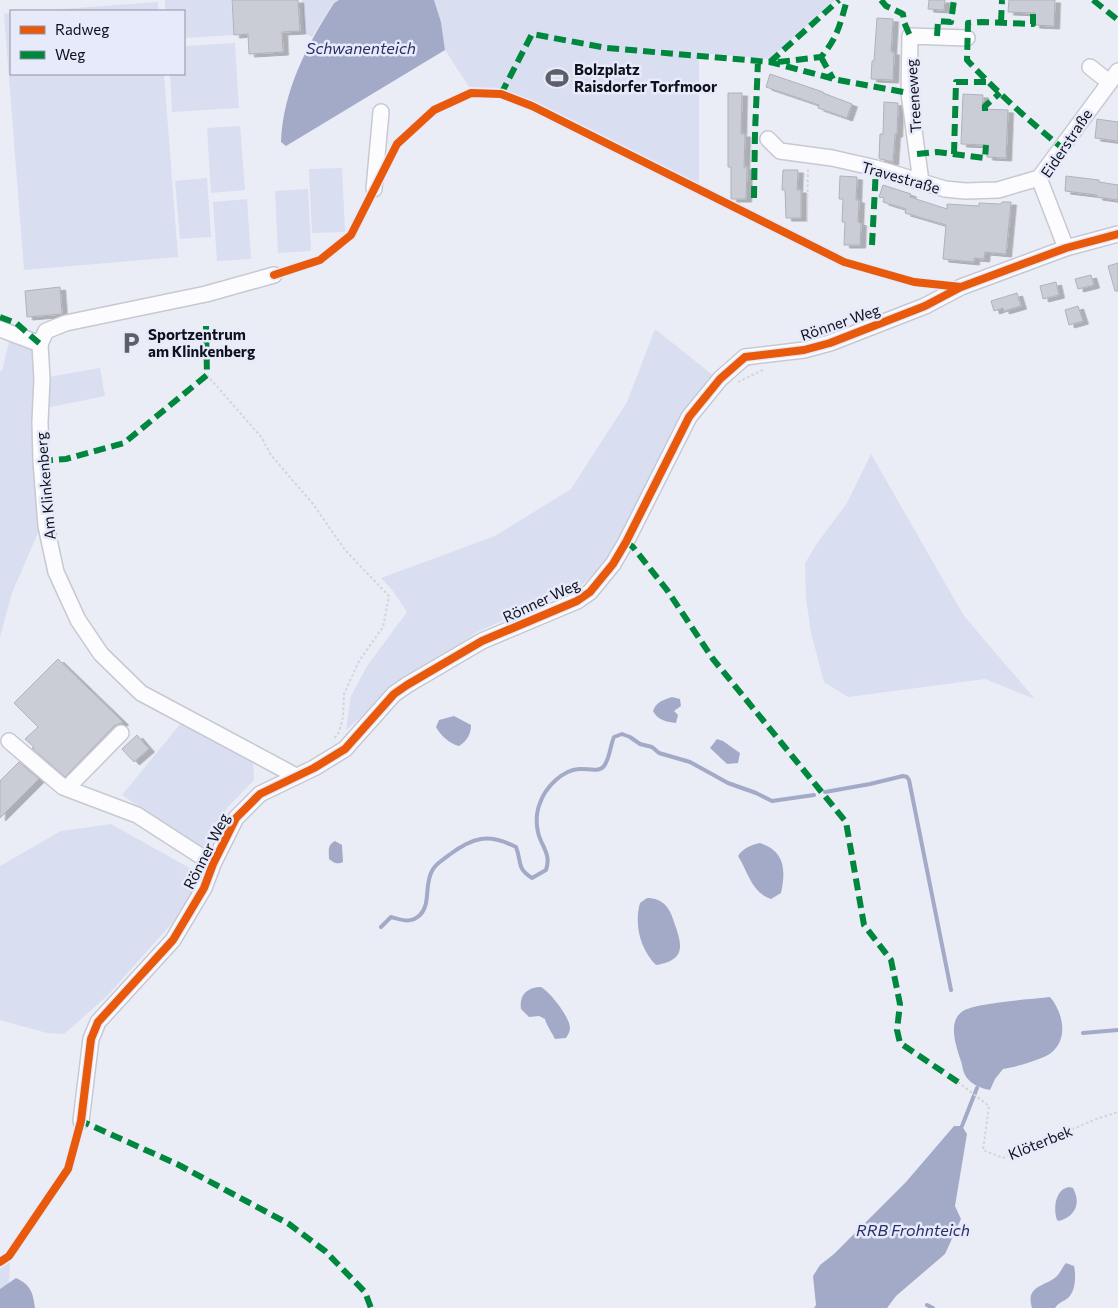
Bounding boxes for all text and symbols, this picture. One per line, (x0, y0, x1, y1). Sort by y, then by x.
legend (10, 10, 185, 75)
text: Radweg (55, 20, 109, 38)
water label: Schwanenteich (306, 38, 416, 57)
text: Weg (55, 45, 85, 63)
street label: Treeneweg (901, 58, 925, 134)
place label: Bolzplatz Raisdorfer Torfmoor (574, 60, 717, 95)
sports icon: Bolzplatz Raisdorfer Torfmoor (544, 65, 570, 91)
street label: Eiderstraße (1037, 105, 1096, 181)
street label: Travestraße (860, 157, 942, 197)
street label: Rönner Weg (798, 300, 882, 344)
place label: Sportzentrum am Klinkenberg (148, 325, 255, 360)
parking icon: Sportzentrum am Klinkenberg (118, 330, 144, 356)
street label: Am Klinkenberg (31, 431, 59, 541)
street label: Rönner Weg (500, 574, 582, 626)
street label: Rönner Weg (179, 810, 233, 892)
street label: Klöterbek (1005, 1121, 1075, 1163)
water label: RRB Frohnteich (856, 1220, 970, 1239)

